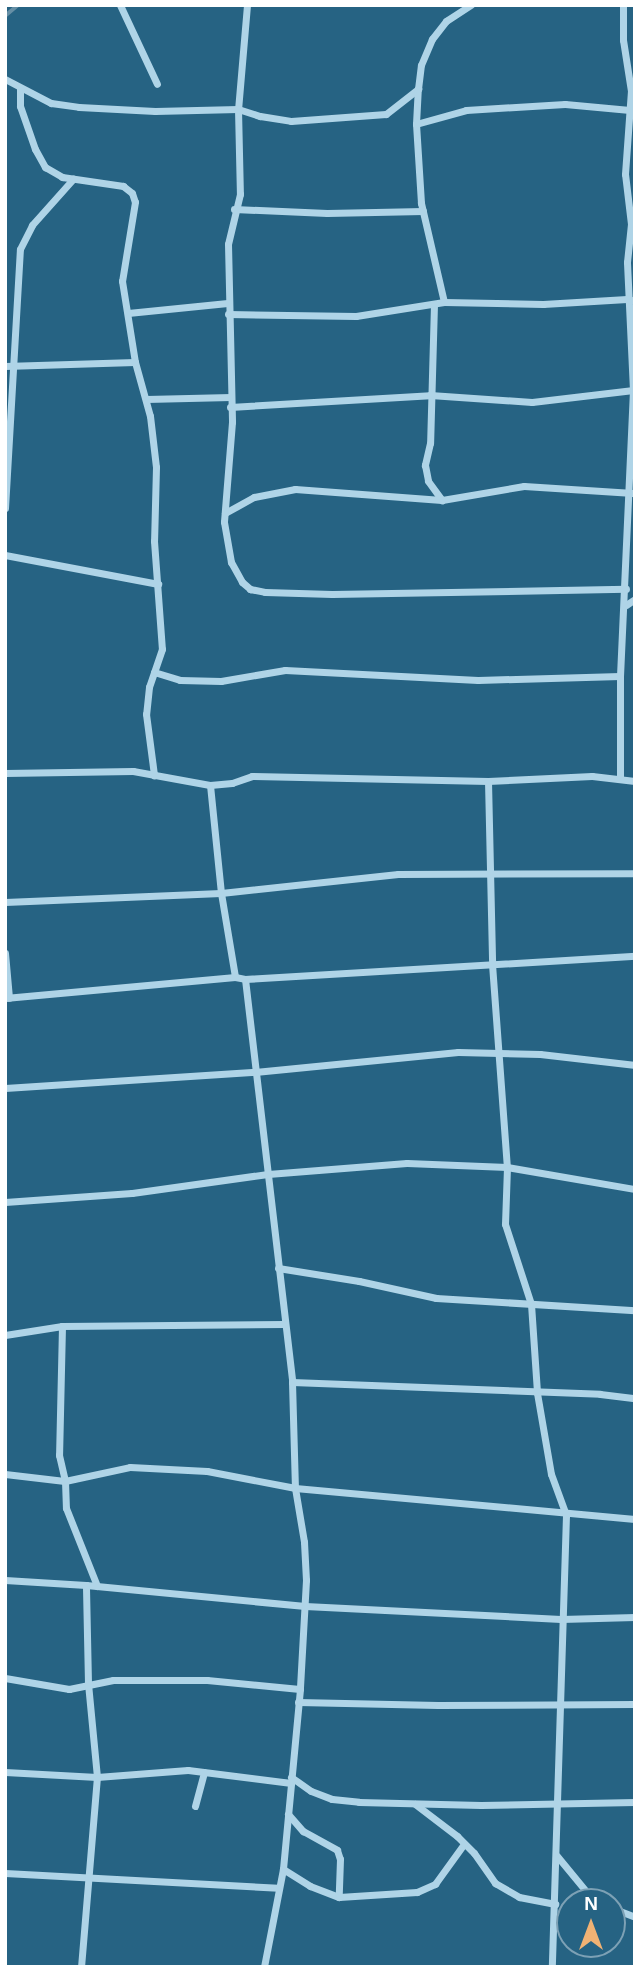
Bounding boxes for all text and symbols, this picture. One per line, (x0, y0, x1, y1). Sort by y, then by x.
north arrow (556, 1888, 626, 1958)
text: N (584, 1893, 598, 1914)

